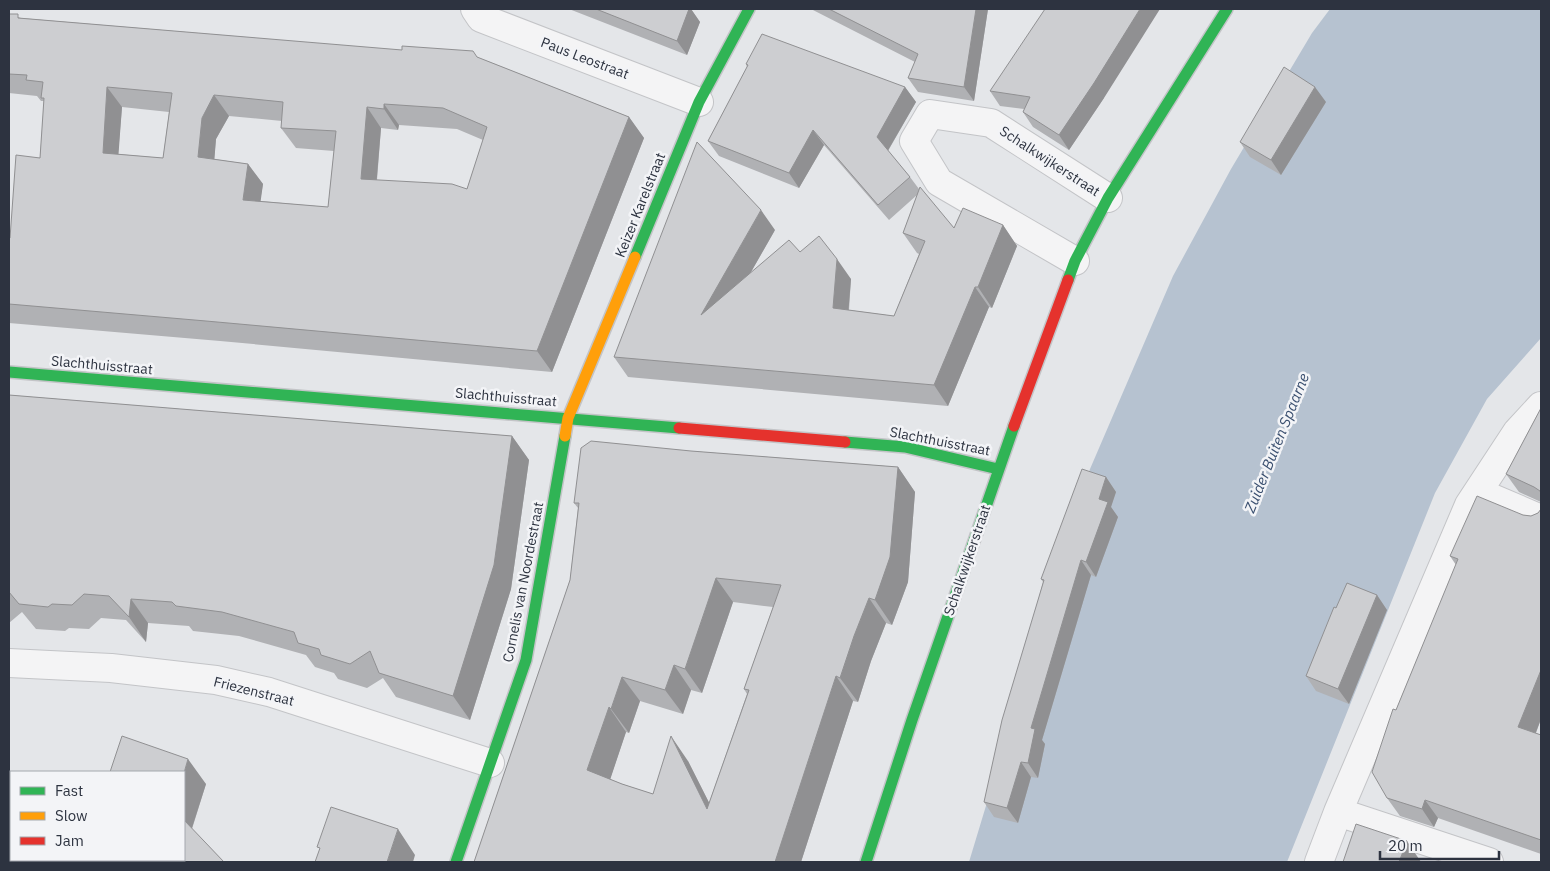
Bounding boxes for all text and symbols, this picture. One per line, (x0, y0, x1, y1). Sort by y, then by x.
street label: Paus Leostraat (538, 33, 632, 83)
street label: Schalkwijkerstraat (996, 122, 1104, 200)
street label: Keizer Karelstraat (611, 150, 669, 260)
street label: Slachthuisstraat (50, 352, 154, 378)
water label: Zuider Buiten Spaarne (1240, 370, 1313, 516)
street label: Slachthuisstraat (454, 384, 558, 410)
street label: Slachthuisstraat (888, 422, 992, 460)
street label: Cornelis van Noordestraat (499, 500, 547, 664)
street label: Schalkwijkerstraat (940, 502, 994, 618)
street label: Friezenstraat (212, 672, 296, 710)
legend (10, 771, 185, 861)
text: Fast (55, 781, 83, 800)
text: Slow (55, 806, 88, 825)
scale bar (1380, 828, 1499, 860)
text: Jam (55, 831, 84, 850)
text: 20 m (1388, 836, 1423, 855)

